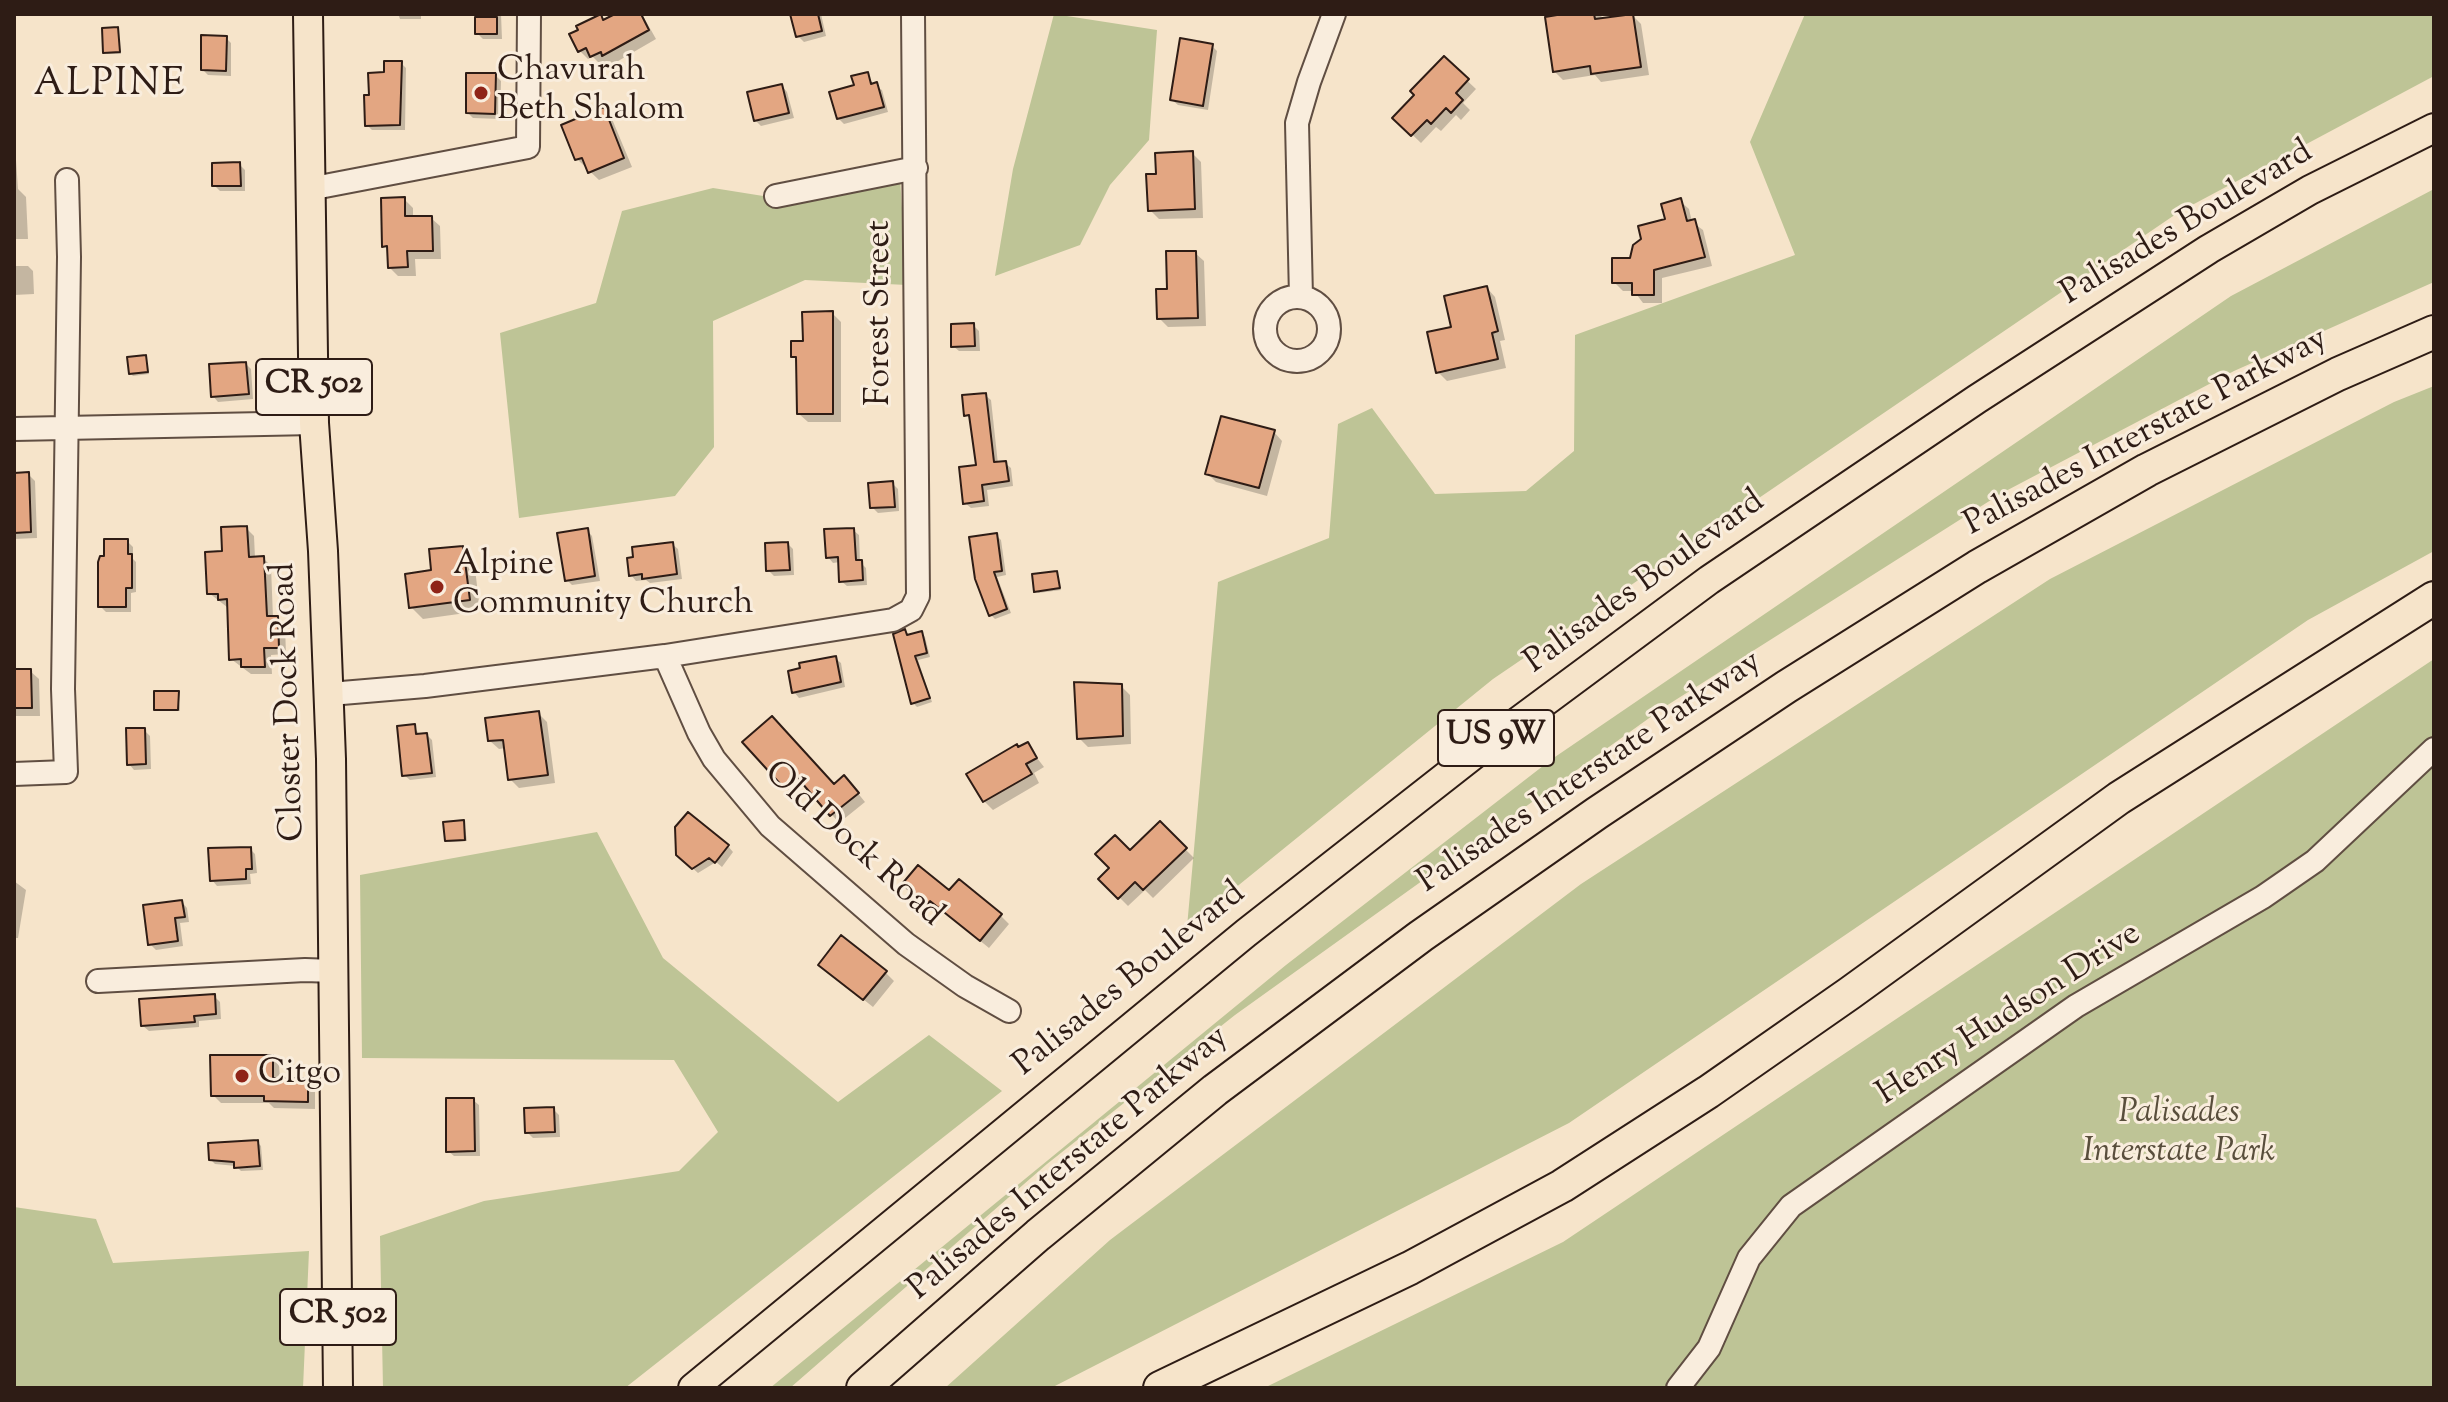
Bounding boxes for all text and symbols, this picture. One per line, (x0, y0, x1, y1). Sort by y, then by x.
place label: Chavurah Beth Shalom (497, 53, 685, 132)
district label: ALPINE (34, 65, 186, 111)
marker: Chavurah Beth Shalom (472, 84, 490, 102)
street label: Palisades Boulevard (2055, 134, 2321, 316)
street label: Forest Street (862, 220, 902, 406)
street label: Palisades Interstate Parkway (1958, 321, 2336, 547)
road number: CR 502 (256, 359, 372, 415)
street label: Palisades Boulevard (1518, 483, 1774, 685)
place label: Alpine Community Church (453, 547, 753, 626)
street label: Closter Dock Road (266, 562, 316, 842)
marker: Alpine Community Church (428, 578, 446, 596)
street label: Palisades Interstate Parkway (1412, 644, 1770, 904)
road number: US 9W (1438, 710, 1554, 766)
street label: Old Dock Road (754, 755, 950, 937)
street label: Palisades Boulevard (1007, 875, 1255, 1087)
street label: Henry Hudson Drive (1870, 916, 2150, 1116)
street label: Palisades Interstate Parkway (902, 1019, 1238, 1311)
place label: Citgo (258, 1056, 341, 1096)
marker: Citgo (233, 1067, 251, 1085)
park label: Palisades Interstate Park (2083, 1095, 2275, 1174)
road number: CR 502 (280, 1289, 396, 1345)

